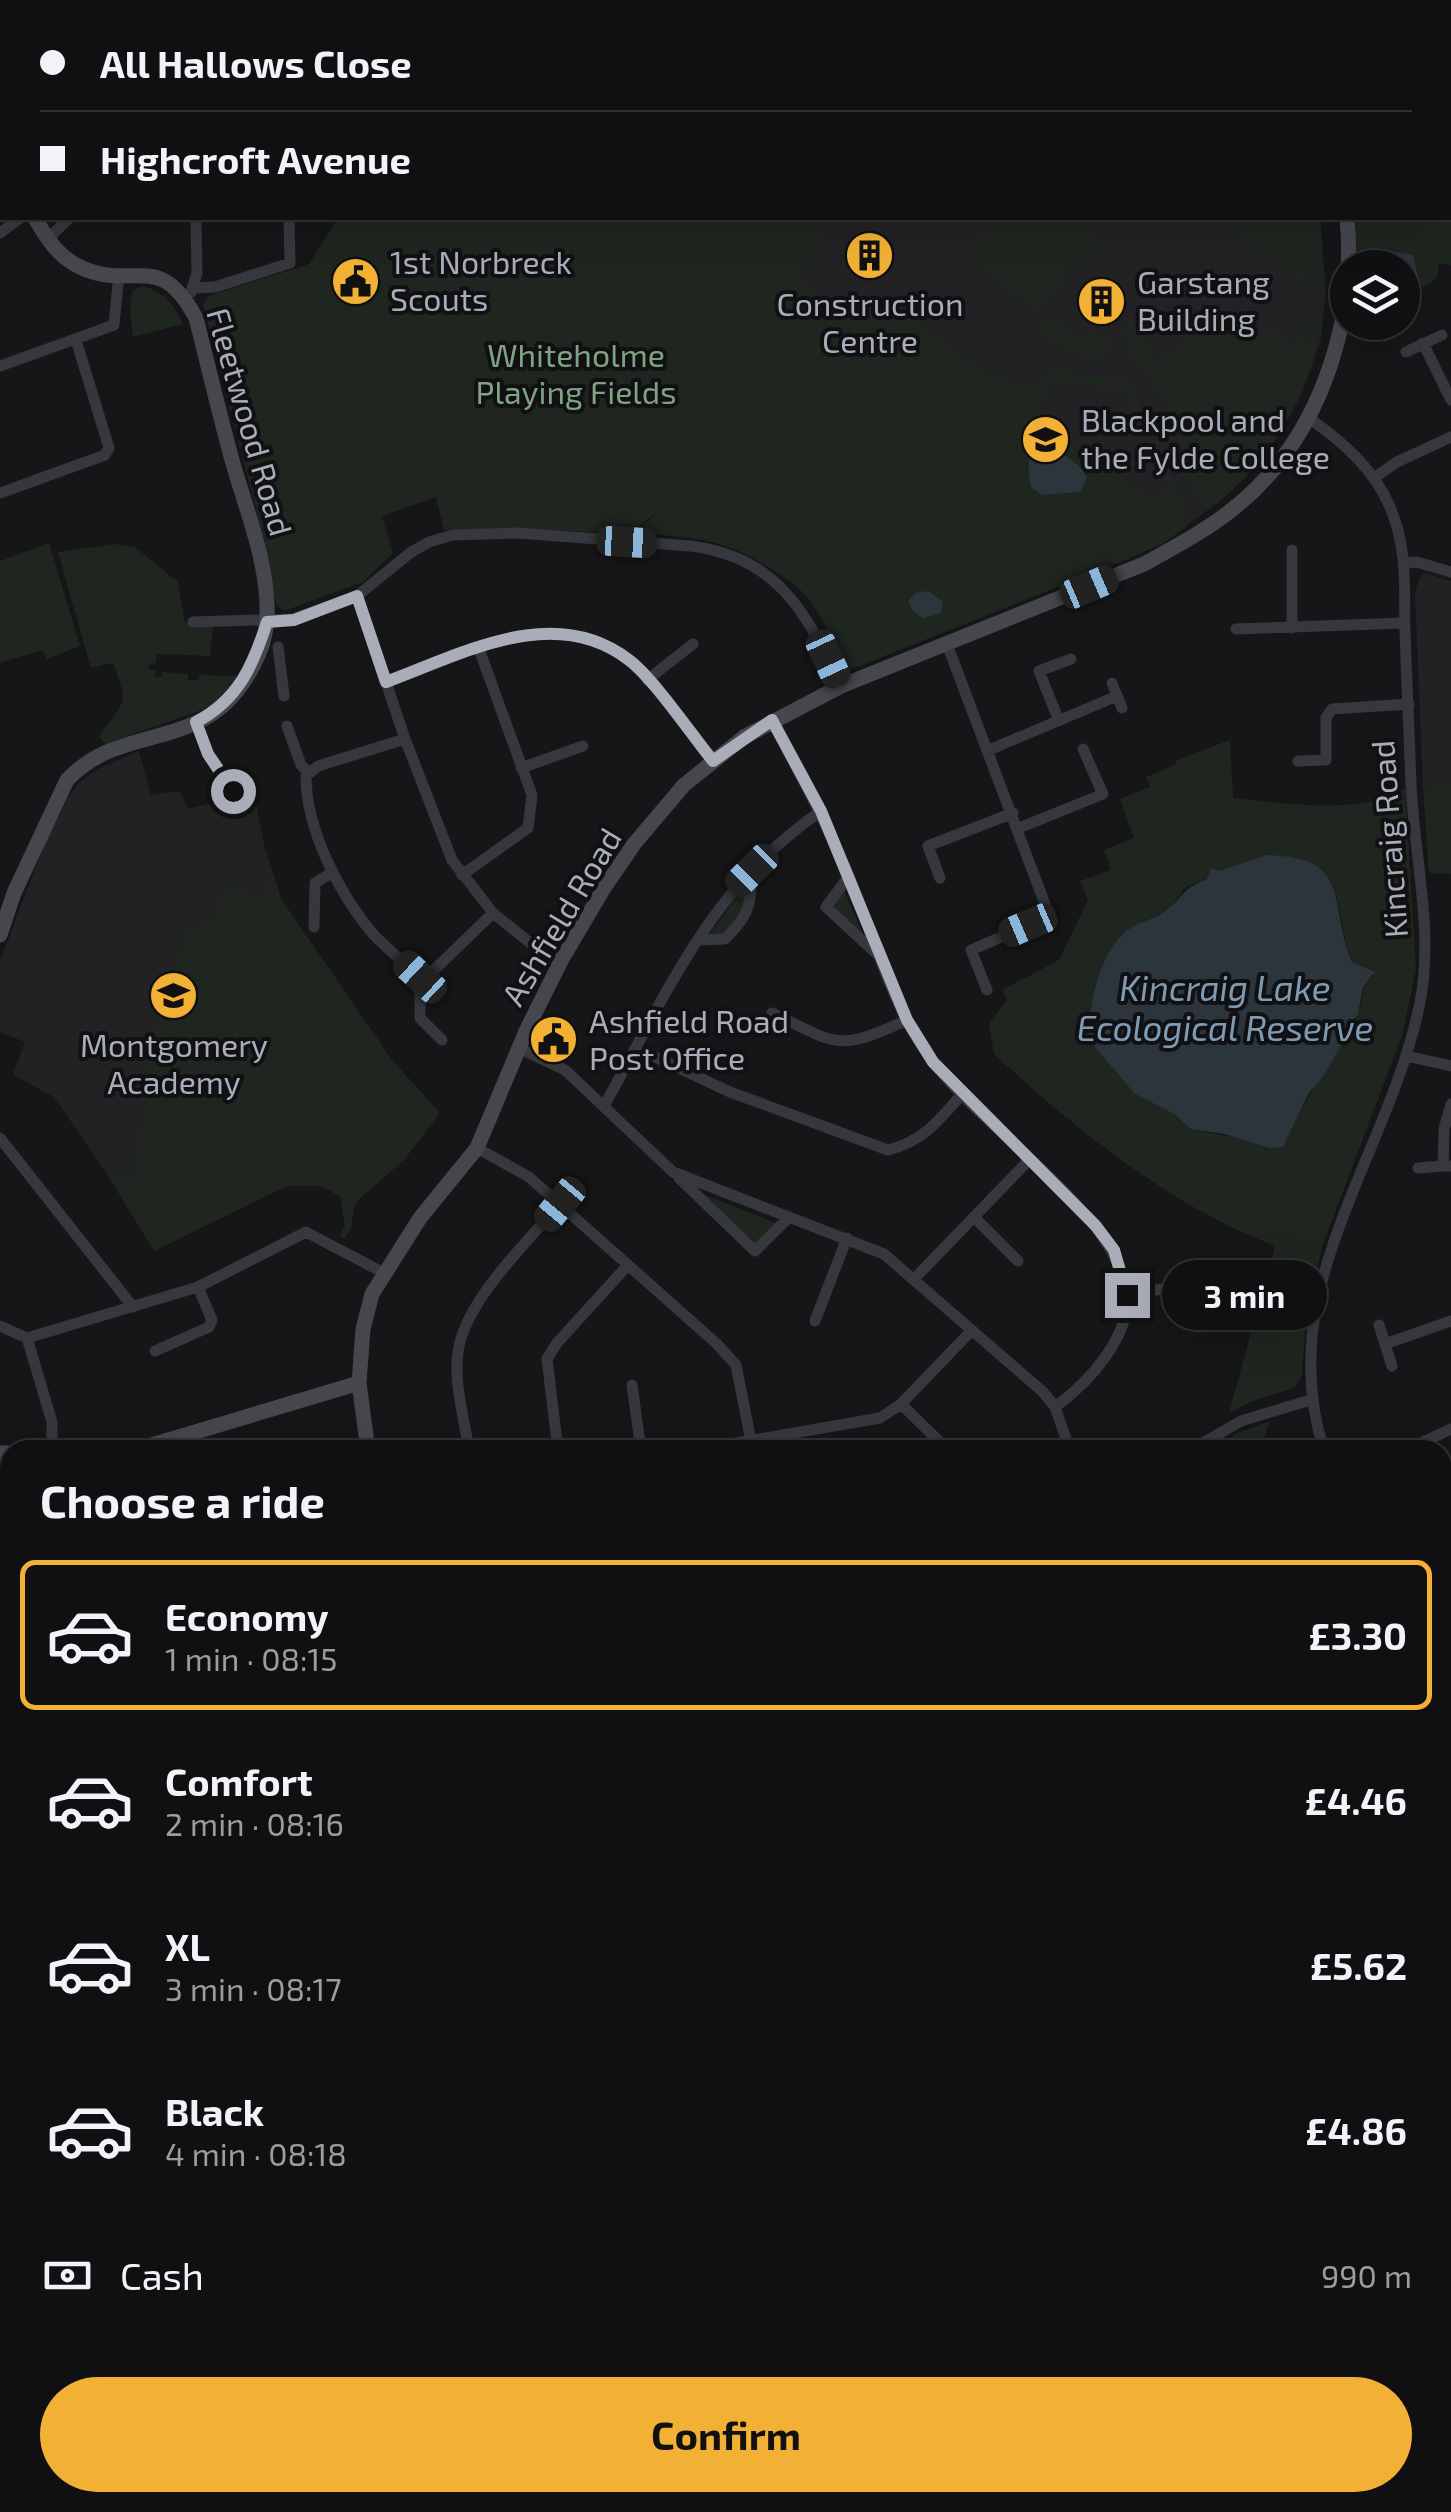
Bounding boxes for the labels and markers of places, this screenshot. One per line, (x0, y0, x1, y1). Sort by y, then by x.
building icon: Construction Centre (844, 229, 896, 281)
place label: 1st Norbreck Scouts (390, 242, 572, 317)
public building icon: 1st Norbreck Scouts (329, 255, 381, 307)
place label: Garstang Building (1137, 262, 1270, 337)
building icon: Garstang Building (1076, 275, 1128, 327)
place label: Construction Centre (776, 284, 964, 359)
place label: Blackpool and the Fylde College (1081, 400, 1330, 475)
school or university icon: Blackpool and the Fylde College (1020, 413, 1072, 465)
school or university icon: Montgomery Academy (148, 970, 200, 1022)
place label: Ashfield Road Post Office (589, 1001, 789, 1076)
public building icon: Ashfield Road Post Office (528, 1014, 580, 1066)
place label: Montgomery Academy (80, 1025, 268, 1100)

